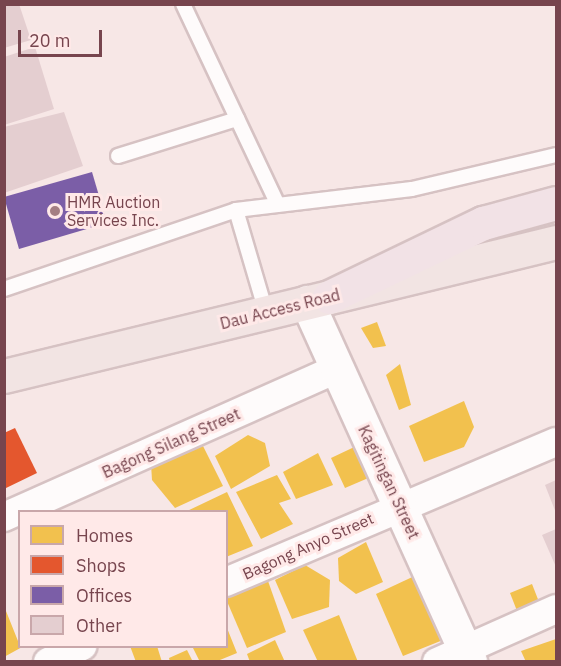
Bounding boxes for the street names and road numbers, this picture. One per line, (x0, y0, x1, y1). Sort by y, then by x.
street label: Dau Access Road (218, 285, 342, 333)
street label: Bagong Silang Street (99, 404, 243, 482)
street label: Kagitingan Street (354, 422, 424, 542)
street label: Bagong Anyo Street (240, 508, 376, 584)

